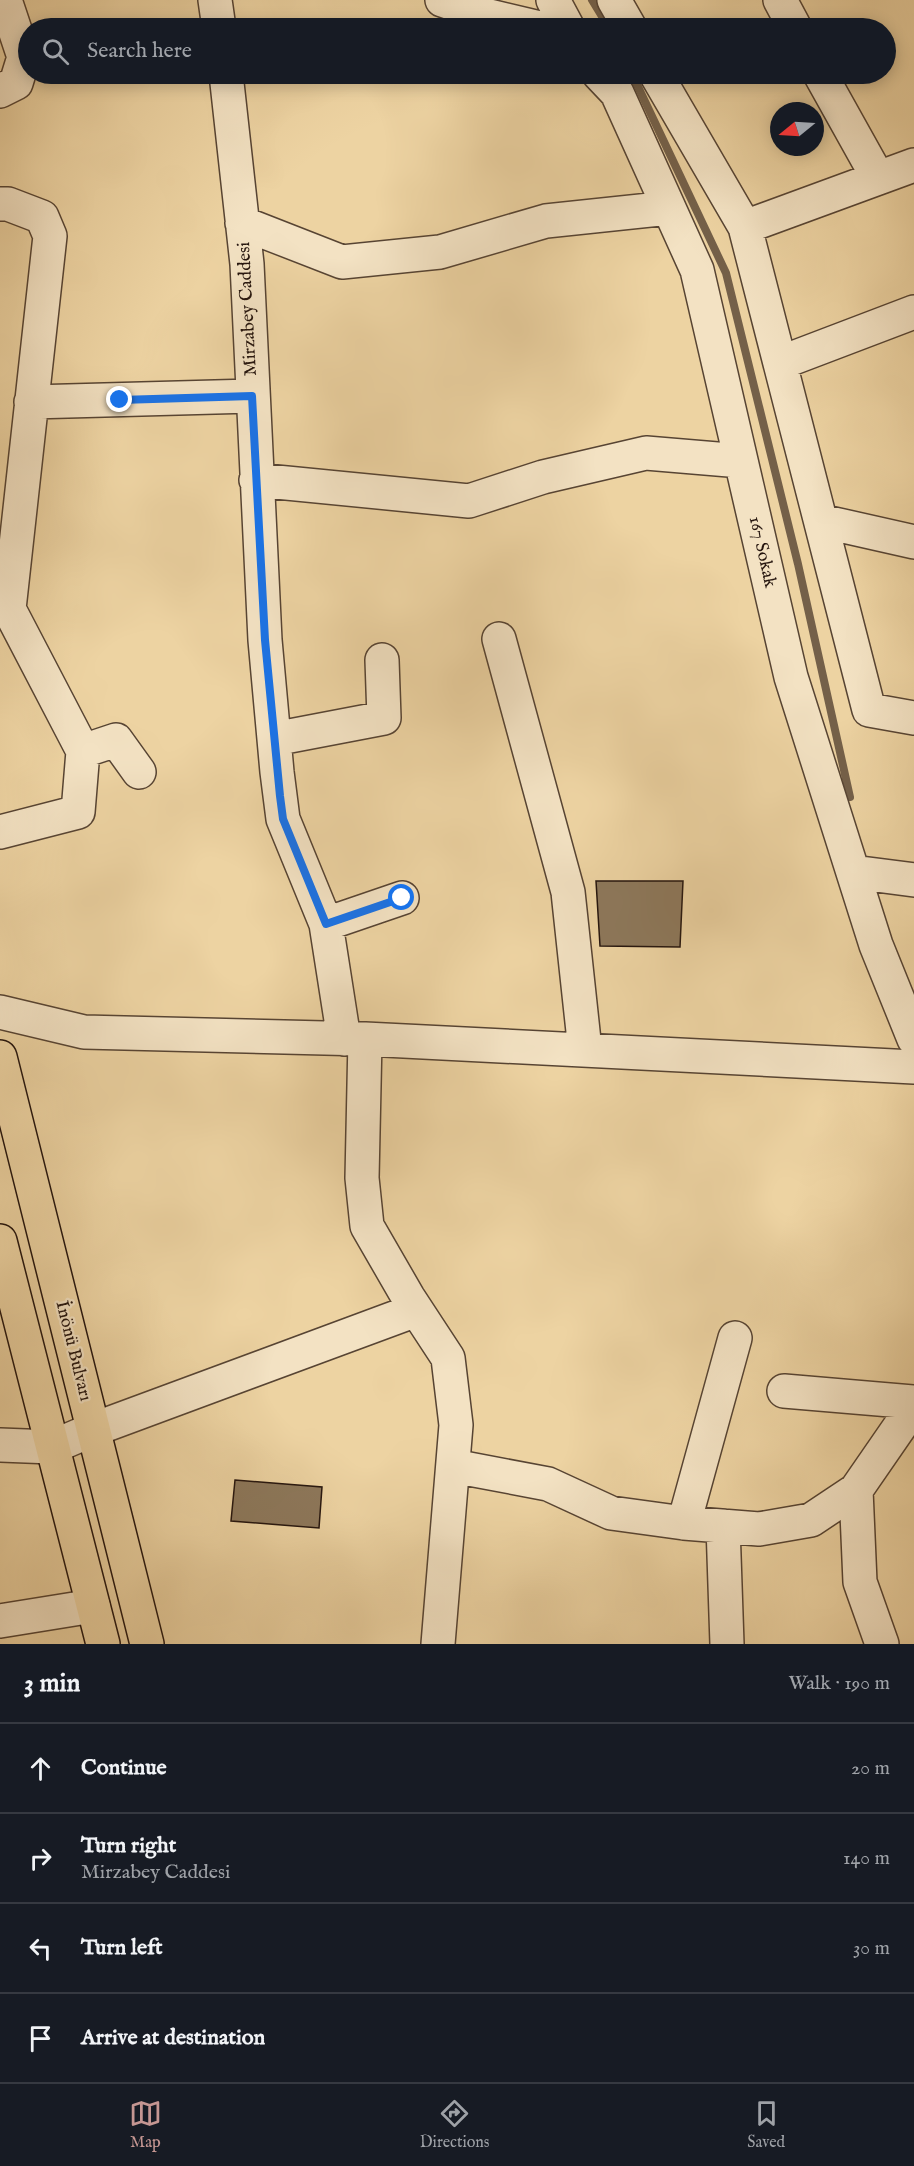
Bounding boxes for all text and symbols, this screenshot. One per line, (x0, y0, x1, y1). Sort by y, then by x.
search box (18, 18, 896, 84)
icon: search (39, 35, 72, 68)
text: Search here (87, 37, 192, 65)
north arrow (770, 102, 824, 156)
street label: Mirzabey Caddesi (233, 241, 263, 377)
route end (106, 386, 132, 412)
street label: 167 Sokak (743, 514, 781, 590)
route start (388, 884, 414, 910)
street label: İnönü Bulvarı (49, 1298, 98, 1404)
text: 3 min (24, 1667, 80, 1700)
text: Walk · 190 m (788, 1671, 890, 1696)
icon: ahead (24, 1752, 57, 1785)
text: Continue (81, 1754, 167, 1782)
text: 20 m (851, 1756, 890, 1781)
text: Turn right (81, 1832, 176, 1860)
icon: right (24, 1842, 57, 1875)
text: 140 m (843, 1846, 890, 1871)
text: Mirzabey Caddesi (81, 1860, 230, 1885)
icon: left (24, 1932, 57, 1965)
text: Turn left (81, 1934, 163, 1962)
text: 30 m (853, 1936, 890, 1961)
icon: arrive (24, 2022, 57, 2055)
text: Arrive at destination (81, 2024, 265, 2052)
tab: Map (129, 2097, 162, 2153)
tab: Directions (420, 2097, 489, 2153)
tab: Saved (747, 2097, 785, 2153)

